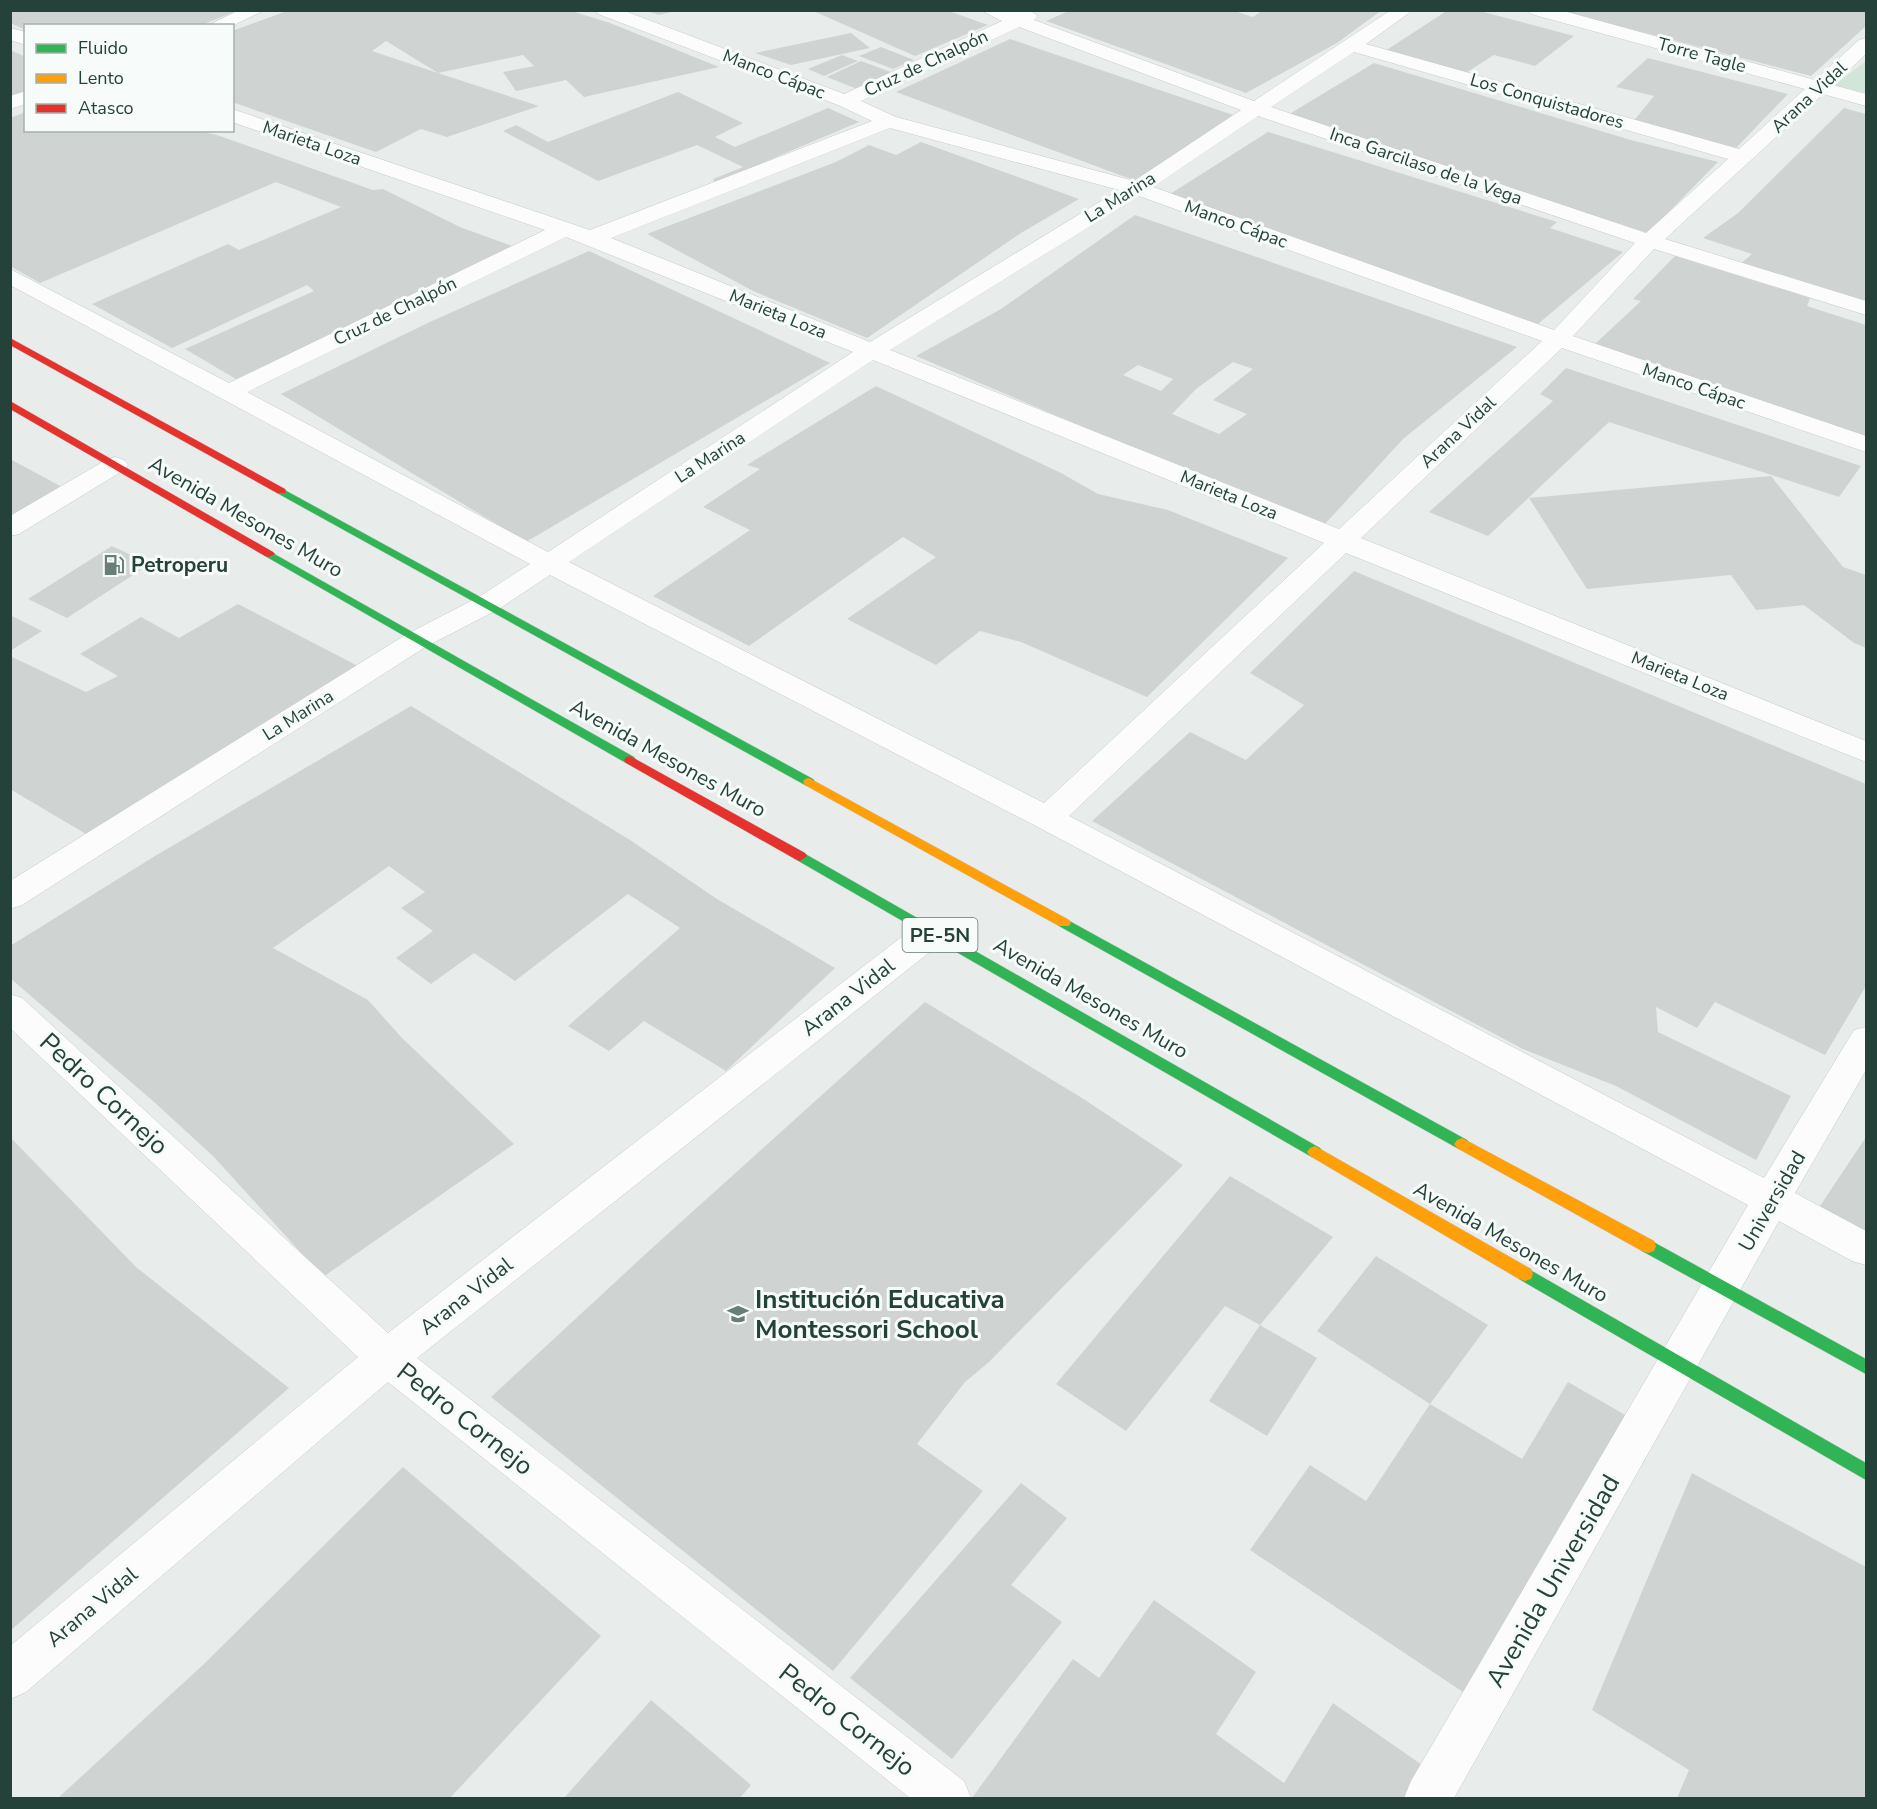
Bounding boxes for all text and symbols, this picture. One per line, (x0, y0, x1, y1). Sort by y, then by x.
legend (24, 24, 234, 132)
street label: Cruz de Chalpón (860, 24, 992, 102)
street label: Torre Tagle (1655, 32, 1749, 78)
text: Fluido (78, 36, 128, 60)
street label: Manco Cápac (719, 44, 829, 104)
street label: Arana Vidal (1766, 55, 1853, 138)
text: Lento (78, 66, 124, 90)
street label: Los Conquistadores (1467, 68, 1627, 134)
text: Atasco (78, 96, 134, 120)
street label: Marieta Loza (259, 115, 365, 171)
street label: Inca Garcilaso de la Vega (1327, 122, 1525, 210)
street label: La Marina (1080, 166, 1160, 228)
street label: Manco Cápac (1181, 194, 1291, 254)
street label: Cruz de Chalpón (329, 271, 461, 351)
street label: Marieta Loza (726, 284, 830, 344)
street label: Manco Cápac (1639, 357, 1749, 415)
street label: Arana Vidal (1415, 390, 1502, 473)
street label: La Marina (670, 425, 750, 489)
street label: Avenida Mesones Muro (144, 450, 348, 584)
street label: Marieta Loza (1177, 465, 1281, 525)
place label: Petroperu (131, 551, 228, 579)
fuel station icon: Petroperu (102, 553, 126, 577)
street label: Marieta Loza (1628, 646, 1732, 706)
street label: La Marina (258, 684, 338, 746)
street label: Avenida Mesones Muro (565, 692, 771, 824)
road number: PE-5N (902, 918, 978, 952)
street label: Avenida Mesones Muro (989, 931, 1193, 1065)
street label: Arana Vidal (796, 951, 901, 1042)
street label: Pedro Cornejo (32, 1025, 176, 1163)
street label: Universidad (1732, 1146, 1812, 1256)
street label: Avenida Mesones Muro (1409, 1175, 1613, 1309)
street label: Arana Vidal (414, 1250, 519, 1341)
place label: Institución Educativa Montessori School (755, 1282, 1005, 1347)
school or university icon: Institución Educativa Montessori School (726, 1302, 750, 1326)
street label: Pedro Cornejo (389, 1355, 541, 1483)
street label: Avenida Universidad (1478, 1468, 1628, 1694)
street label: Arana Vidal (40, 1560, 144, 1653)
street label: Pedro Cornejo (771, 1656, 923, 1784)

